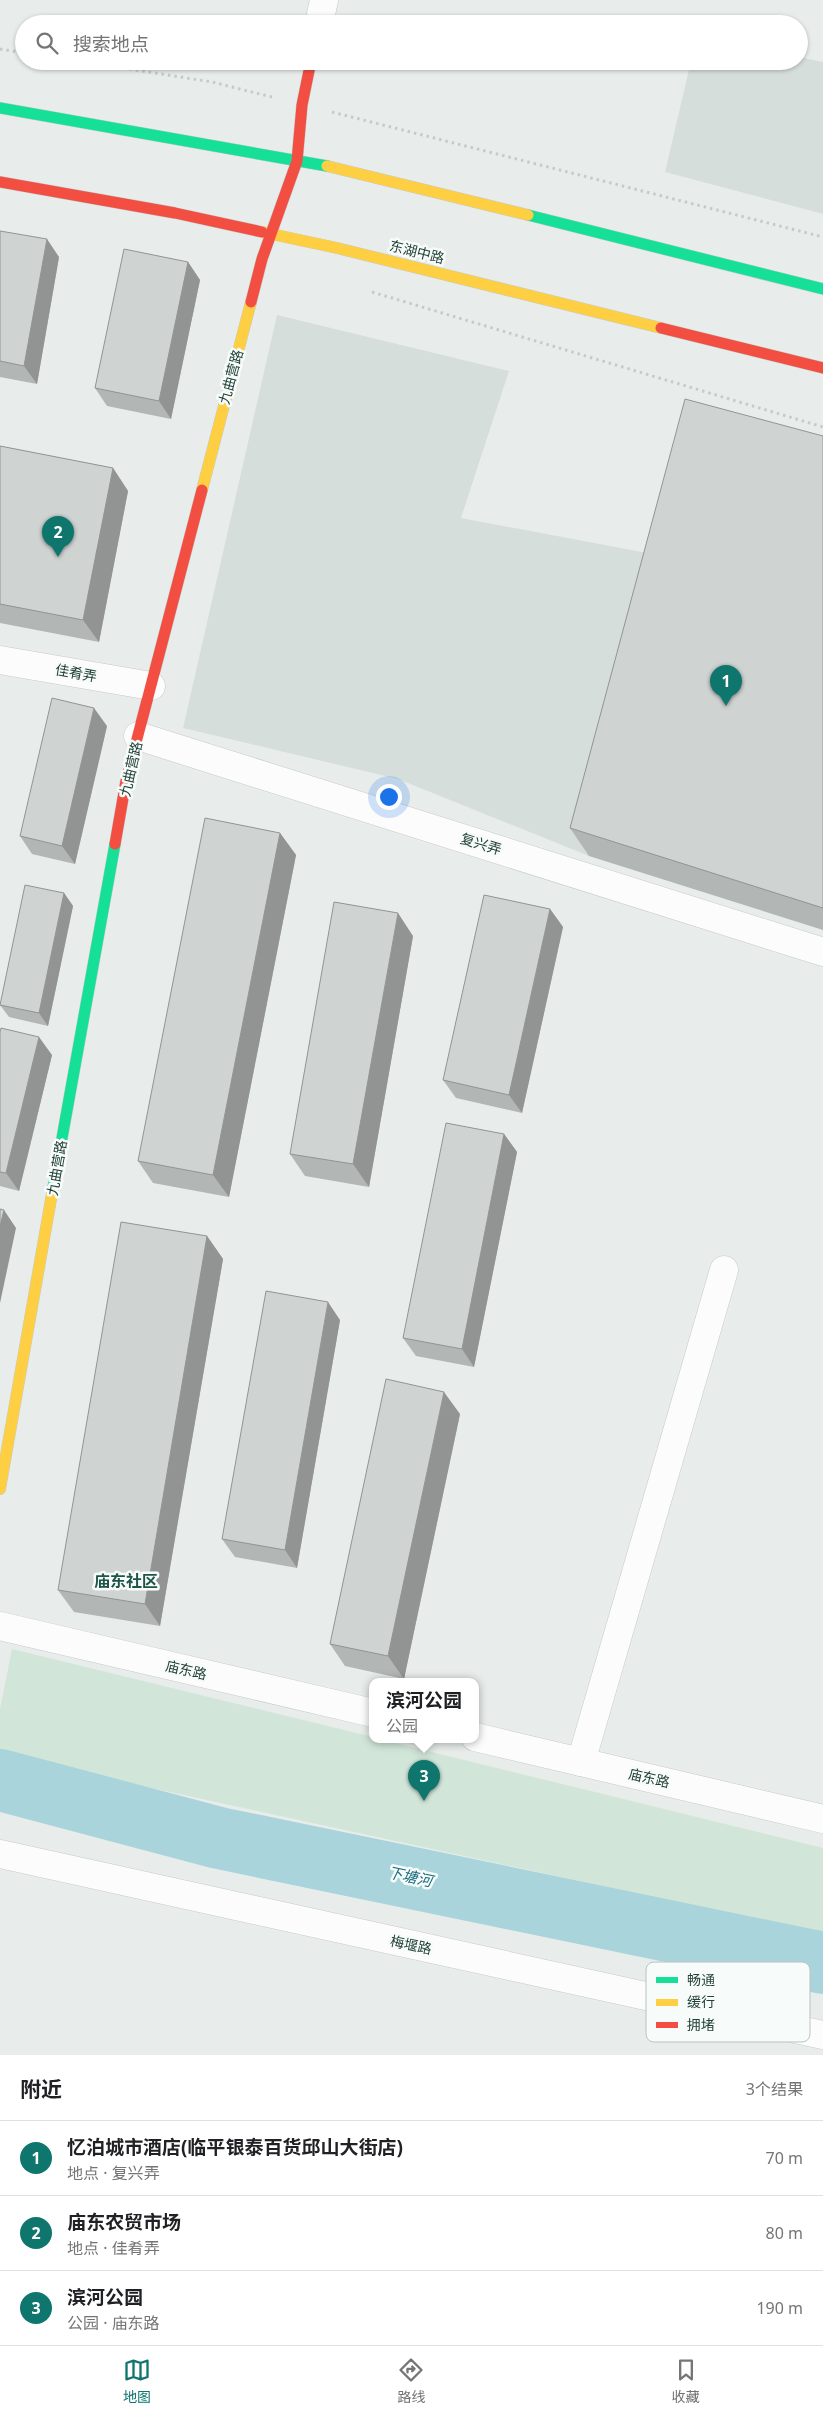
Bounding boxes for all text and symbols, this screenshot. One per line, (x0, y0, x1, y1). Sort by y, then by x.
search box (15, 15, 808, 70)
icon: search (33, 29, 61, 57)
text: 搜索地点 (73, 31, 149, 57)
street label: 东湖中路 (388, 236, 447, 268)
street label: 九曲营路 (214, 347, 247, 406)
pin: 2 (42, 516, 74, 557)
street label: 佳肴弄 (54, 660, 98, 686)
pin: 1 (710, 665, 742, 706)
street label: 九曲营路 (115, 739, 146, 798)
your location (376, 784, 402, 810)
street label: 复兴弄 (458, 828, 504, 859)
street label: 九曲营路 (42, 1139, 71, 1197)
district label: 庙东社区 (94, 1570, 158, 1592)
street label: 庙东路 (164, 1656, 209, 1683)
popup (369, 1678, 479, 1743)
text: 滨河公园 (386, 1687, 462, 1713)
text: 公园 (386, 1715, 418, 1737)
pin: 3 (408, 1760, 440, 1801)
street label: 庙东路 (627, 1764, 672, 1791)
water label: 下塘河 (386, 1862, 437, 1891)
street label: 梅堰路 (389, 1931, 434, 1958)
legend (646, 1962, 810, 2042)
text: 畅通 (687, 1970, 715, 1989)
text: 缓行 (687, 1992, 715, 2011)
text: 拥堵 (687, 2015, 715, 2034)
text: 附近 (20, 2075, 62, 2103)
text: 3个结果 (746, 2078, 803, 2100)
text: 忆泊城市酒店(临平银泰百货邱山大街店) (67, 2134, 403, 2160)
text: 1 (31, 2147, 41, 2169)
text: 70 m (766, 2147, 803, 2169)
text: 地点 · 复兴弄 (67, 2162, 160, 2184)
text: 庙东农贸市场 (67, 2209, 181, 2235)
text: 2 (31, 2222, 41, 2244)
text: 80 m (766, 2222, 803, 2244)
text: 地点 · 佳肴弄 (67, 2237, 160, 2259)
text: 滨河公园 (67, 2284, 143, 2310)
text: 3 (31, 2297, 41, 2319)
text: 190 m (756, 2297, 803, 2319)
text: 公园 · 庙东路 (67, 2312, 160, 2334)
tab: 地图 (123, 2356, 151, 2406)
tab: 路线 (397, 2356, 425, 2406)
tab: 收藏 (672, 2356, 700, 2406)

